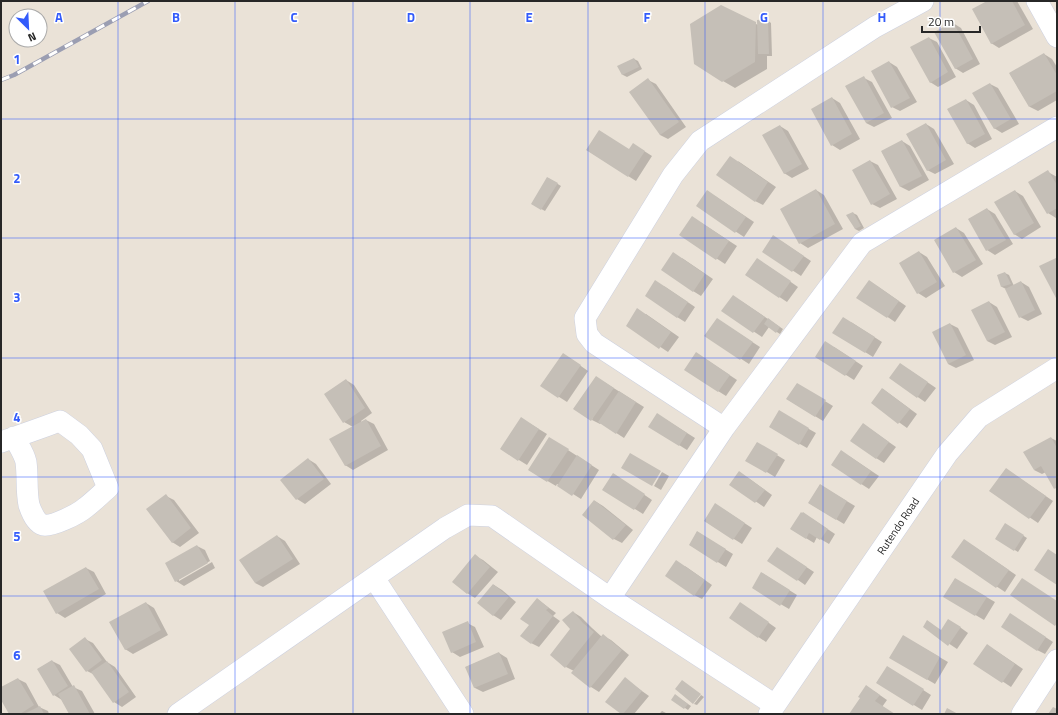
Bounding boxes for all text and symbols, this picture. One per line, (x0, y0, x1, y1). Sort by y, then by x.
text: A (55, 7, 63, 27)
text: B (172, 7, 180, 27)
text: C (290, 7, 298, 27)
text: D (407, 7, 415, 27)
text: E (525, 7, 533, 27)
text: F (644, 7, 651, 27)
text: G (760, 7, 768, 27)
text: H (878, 7, 886, 27)
north arrow (8, 8, 48, 48)
scale bar (922, 8, 980, 34)
text: 20 m (928, 12, 954, 31)
text: N (25, 28, 39, 46)
text: 1 (13, 49, 21, 69)
text: 2 (13, 168, 21, 188)
text: 3 (13, 287, 21, 307)
text: 4 (13, 407, 21, 427)
street label: Rutendo Road (873, 494, 923, 558)
text: 5 (13, 526, 21, 546)
text: 6 (13, 645, 21, 665)

